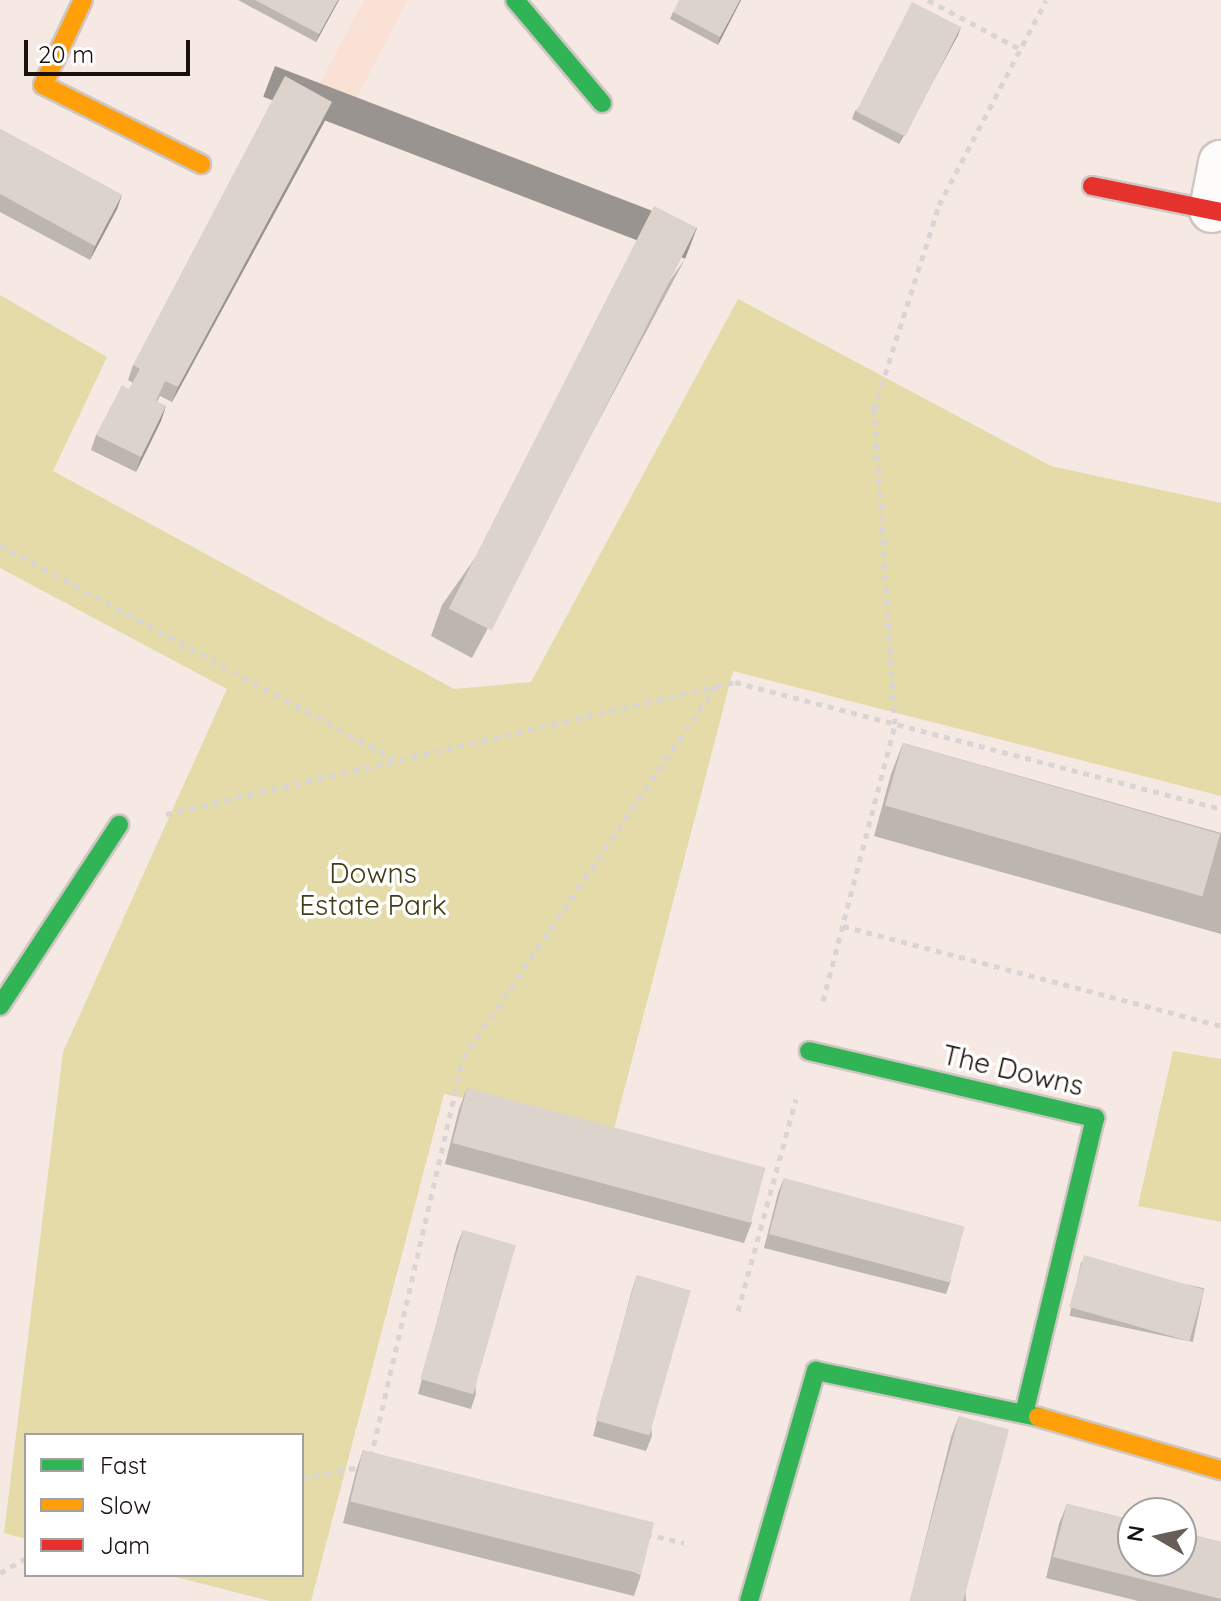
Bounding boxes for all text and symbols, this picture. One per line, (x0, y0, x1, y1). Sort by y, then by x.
scale bar (28, 24, 194, 74)
text: 20 m (38, 39, 94, 69)
park label: Downs Estate Park (299, 856, 447, 922)
street label: The Downs (939, 1037, 1087, 1103)
legend (24, 1433, 304, 1577)
text: Fast (100, 1450, 147, 1480)
text: Slow (100, 1490, 151, 1520)
north arrow (1117, 1497, 1197, 1577)
text: N (1120, 1523, 1150, 1544)
text: Jam (100, 1530, 150, 1560)

